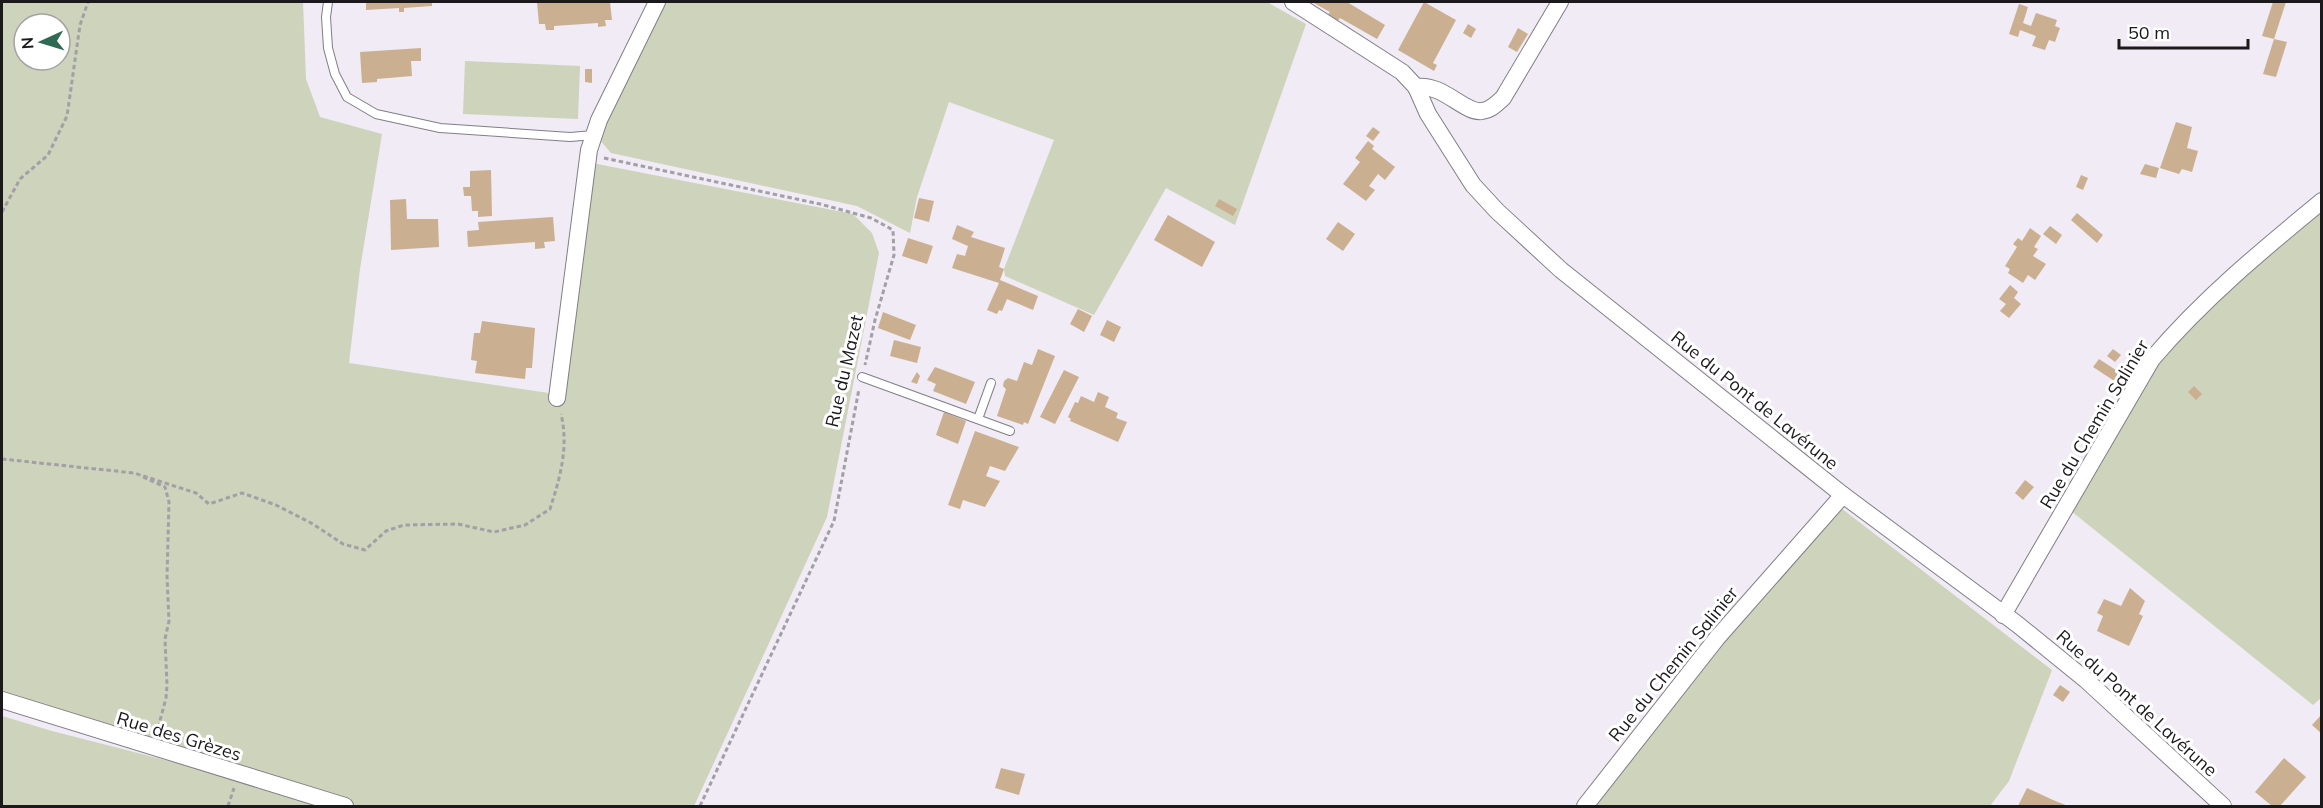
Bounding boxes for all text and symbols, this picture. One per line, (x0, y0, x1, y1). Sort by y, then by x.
north arrow (12, 12, 72, 72)
scale bar (2119, 12, 2248, 50)
text: 50 m (2128, 21, 2170, 44)
text: N (17, 36, 37, 50)
street label: Rue du Mazet (820, 313, 868, 429)
street label: Rue du Pont de Lavérune (1667, 325, 1843, 475)
street label: Rue du Chemin Salinier (2034, 335, 2154, 513)
street label: Rue du Chemin Salinier (1603, 581, 1743, 746)
street label: Rue du Pont de Lavérune (2052, 625, 2222, 781)
street label: Rue des Grèzes (114, 706, 244, 766)

